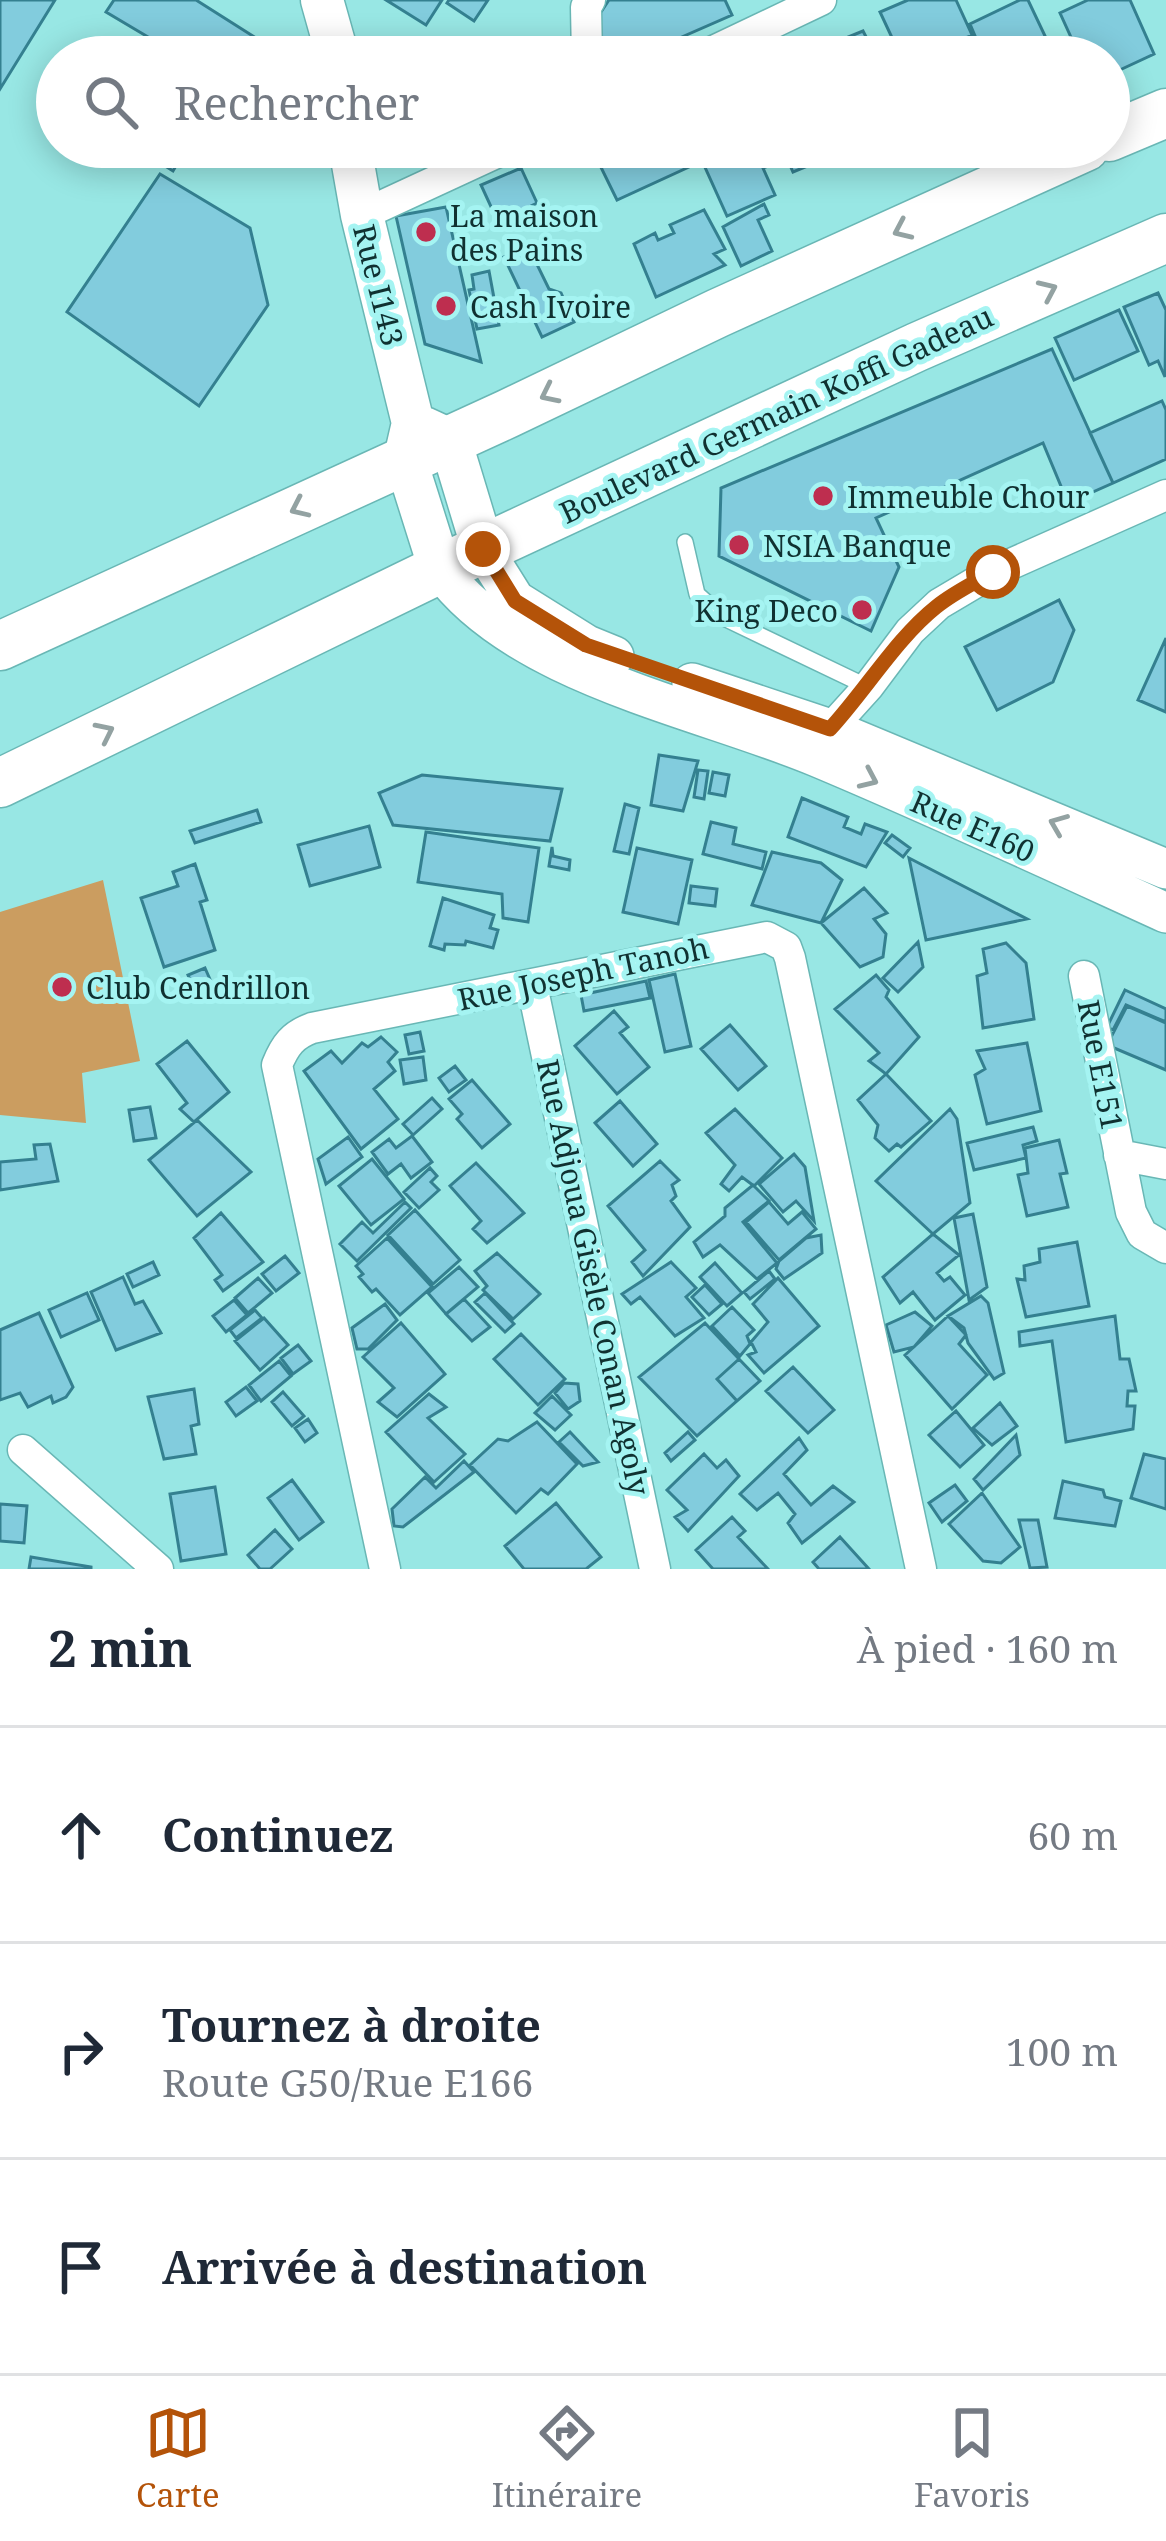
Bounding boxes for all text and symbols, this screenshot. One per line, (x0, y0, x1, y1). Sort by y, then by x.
search box (36, 36, 1130, 168)
icon: search (78, 69, 144, 135)
text: Rechercher (174, 72, 420, 133)
place label: La maison des Pains (450, 195, 598, 270)
one-way arrow (893, 215, 914, 239)
marker: La maison des Pains (413, 219, 439, 245)
street label: Rue I143 (344, 220, 414, 350)
one-way arrow (1035, 280, 1057, 304)
place label: Cash Ivoire (470, 286, 631, 327)
marker: Cash Ivoire (433, 293, 459, 319)
street label: Boulevard Germain Koffi Gadeau (553, 295, 999, 533)
one-way arrow (539, 380, 561, 403)
place label: Immeuble Chour (847, 476, 1089, 517)
marker: Immeuble Chour (810, 483, 836, 509)
one-way arrow (290, 493, 311, 517)
route end (456, 522, 510, 576)
place label: NSIA Banque (763, 525, 952, 566)
marker: NSIA Banque (726, 532, 752, 558)
route start (966, 545, 1020, 599)
place label: King Deco (694, 590, 838, 631)
marker: King Deco (849, 597, 875, 623)
one-way arrow (93, 723, 114, 746)
one-way arrow (856, 765, 878, 789)
street label: Rue E160 (905, 781, 1041, 871)
one-way arrow (1049, 814, 1070, 838)
street label: Rue Joseph Tanoh (454, 926, 712, 1020)
place label: Club Cendrillon (86, 967, 310, 1008)
marker: Club Cendrillon (49, 974, 75, 1000)
street label: Rue E151 (1068, 997, 1134, 1133)
street label: Rue Adjoua Gisèle Conan Agoly (528, 1055, 660, 1499)
text: 2 min (48, 1612, 192, 1682)
text: À pied · 160 m (857, 1621, 1118, 1674)
icon: ahead (48, 1802, 114, 1868)
text: Continuez (162, 1804, 393, 1865)
text: 60 m (1027, 1808, 1118, 1861)
text: Tournez à droite (162, 1994, 541, 2055)
icon: right (48, 2018, 114, 2084)
text: 100 m (1006, 2024, 1118, 2077)
text: Route G50/Rue E166 (162, 2055, 533, 2108)
icon: arrive (48, 2234, 114, 2300)
text: Arrivée à destination (162, 2236, 647, 2297)
tab: Carte (136, 2400, 220, 2517)
tab: Itinéraire (492, 2400, 642, 2517)
tab: Favoris (914, 2400, 1030, 2517)

